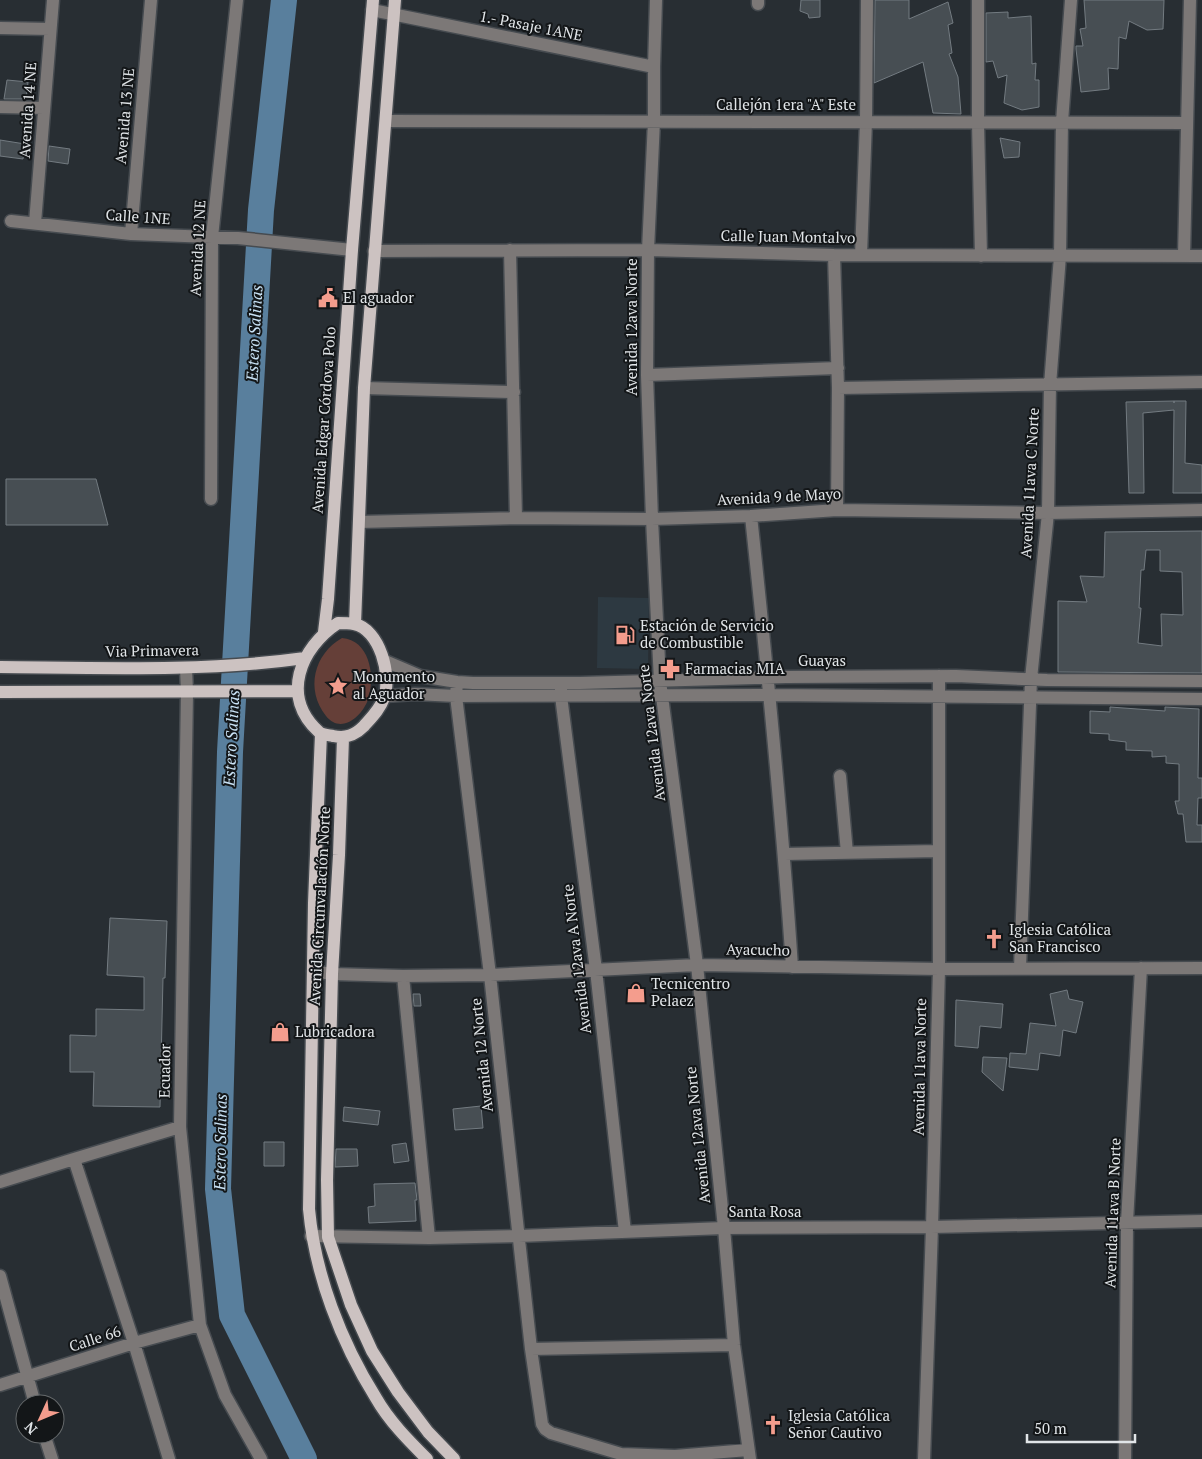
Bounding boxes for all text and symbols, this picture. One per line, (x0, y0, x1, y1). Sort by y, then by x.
street label: 1.- Pasaje 1ANE (478, 5, 584, 45)
street label: Avenida 14 NE (14, 61, 40, 159)
street label: Avenida 13 NE (110, 67, 138, 165)
street label: Callejón 1era "A" Este (716, 94, 856, 114)
street label: Avenida 12 NE (184, 199, 210, 297)
street label: Calle 1NE (105, 204, 171, 228)
street label: Calle Juan Montalvo (720, 225, 856, 247)
street label: Avenida 12ava Norte (621, 258, 641, 396)
water label: Estero Salinas (240, 284, 268, 383)
public building icon: El aguador (317, 287, 339, 309)
place label: El aguador (343, 287, 414, 307)
street label: Avenida Edgar Córdova Polo (307, 326, 340, 514)
street label: Avenida 11ava C Norte (1015, 407, 1043, 559)
street label: Avenida 9 de Mayo (716, 483, 842, 509)
place label: Estación de Servicio de Combustible (640, 615, 774, 652)
fuel station icon: Estación de Servicio de Combustible (614, 624, 636, 646)
street label: Via Primavera (105, 639, 200, 661)
street label: Guayas (798, 650, 846, 670)
pharmacy icon: Farmacias MIA (659, 658, 681, 680)
place label: Farmacias MIA (685, 658, 786, 678)
street label: Avenida 12ava Norte (633, 664, 669, 803)
place label: Monumento al Aguador (353, 666, 435, 703)
place icon: Monumento al Aguador (327, 675, 349, 697)
water label: Estero Salinas (217, 689, 245, 788)
street label: Avenida Circunvalación Norte (304, 806, 334, 1006)
street label: Avenida 12ava A Norte (557, 883, 595, 1035)
place label: Iglesia Católica San Francisco (1009, 919, 1112, 956)
church icon: Iglesia Católica San Francisco (983, 928, 1005, 950)
street label: Ayacucho (726, 938, 790, 960)
place label: Tecnicentro Pelaez (651, 973, 730, 1010)
shop icon: Tecnicentro Pelaez (625, 982, 647, 1004)
street label: Avenida 12 Norte (465, 997, 497, 1113)
street label: Avenida 11ava Norte (908, 998, 930, 1136)
shop icon: Lubricadora (269, 1021, 291, 1043)
place label: Lubricadora (295, 1021, 375, 1041)
street label: Ecuador (154, 1043, 174, 1098)
street label: Avenida 12ava Norte (680, 1066, 714, 1205)
water label: Estero Salinas (208, 1093, 232, 1191)
street label: Avenida 11ava B Norte (1099, 1137, 1125, 1288)
street label: Santa Rosa (729, 1201, 802, 1221)
street label: Calle 66 (66, 1320, 123, 1356)
north arrow (15, 1394, 65, 1444)
place label: Iglesia Católica Señor Cautivo (788, 1405, 891, 1442)
scale bar (1027, 1412, 1134, 1444)
church icon: Iglesia Católica Señor Cautivo (762, 1414, 784, 1436)
text: N (20, 1418, 41, 1439)
text: 50 m (1034, 1418, 1067, 1438)

